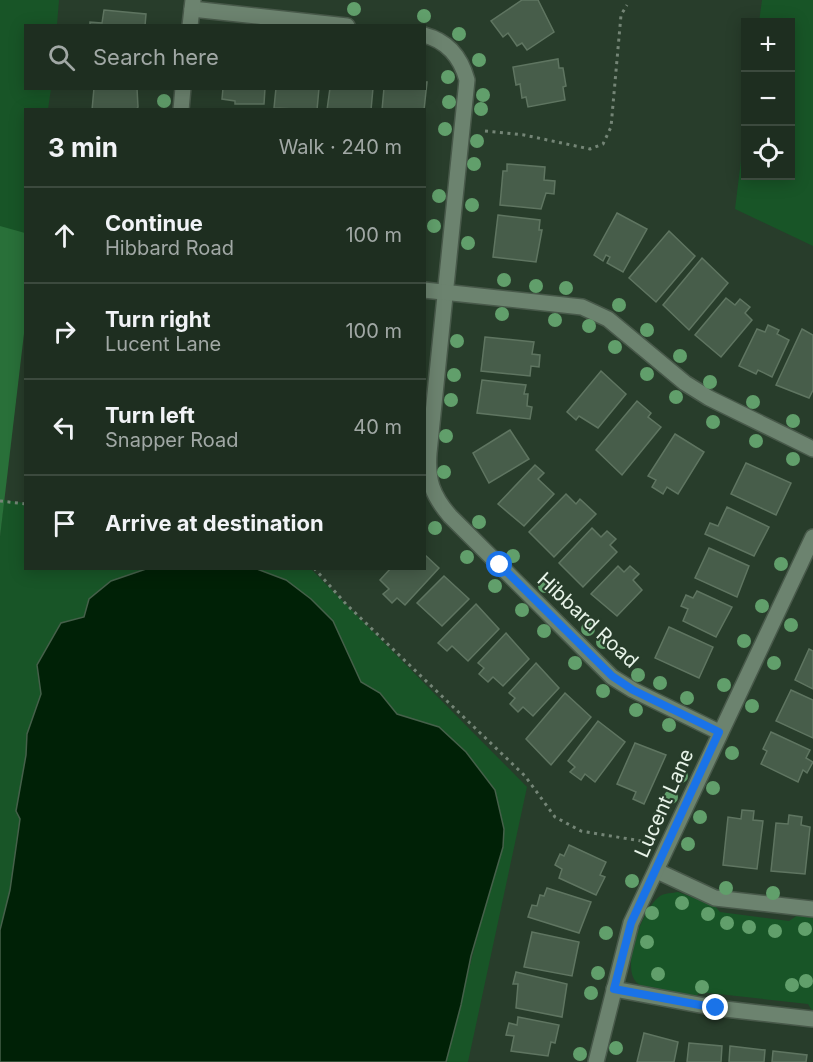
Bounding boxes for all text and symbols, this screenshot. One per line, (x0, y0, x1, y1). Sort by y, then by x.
map controls (741, 18, 795, 180)
button: + (741, 18, 795, 72)
search box (24, 24, 426, 90)
icon: search (45, 41, 78, 74)
text: Search here (93, 44, 219, 70)
button: − (741, 72, 795, 126)
button: locate (741, 126, 795, 180)
text: 3 min (48, 132, 118, 163)
text: Walk · 240 m (279, 135, 402, 159)
text: Continue (105, 210, 203, 236)
icon: ahead (48, 219, 81, 252)
text: 100 m (345, 223, 402, 247)
text: Hibbard Road (105, 236, 234, 260)
text: Turn right (105, 306, 211, 332)
icon: right (48, 315, 81, 348)
text: 100 m (345, 319, 402, 343)
text: Lucent Lane (105, 332, 221, 356)
text: Turn left (105, 402, 195, 428)
icon: left (48, 411, 81, 444)
text: 40 m (353, 415, 402, 439)
text: Snapper Road (105, 428, 238, 452)
icon: arrive (48, 507, 81, 540)
text: Arrive at destination (105, 510, 324, 536)
route start (486, 551, 512, 577)
street label: Hibbard Road (533, 567, 643, 673)
street label: Lucent Lane (629, 745, 699, 861)
route end (702, 994, 728, 1020)

